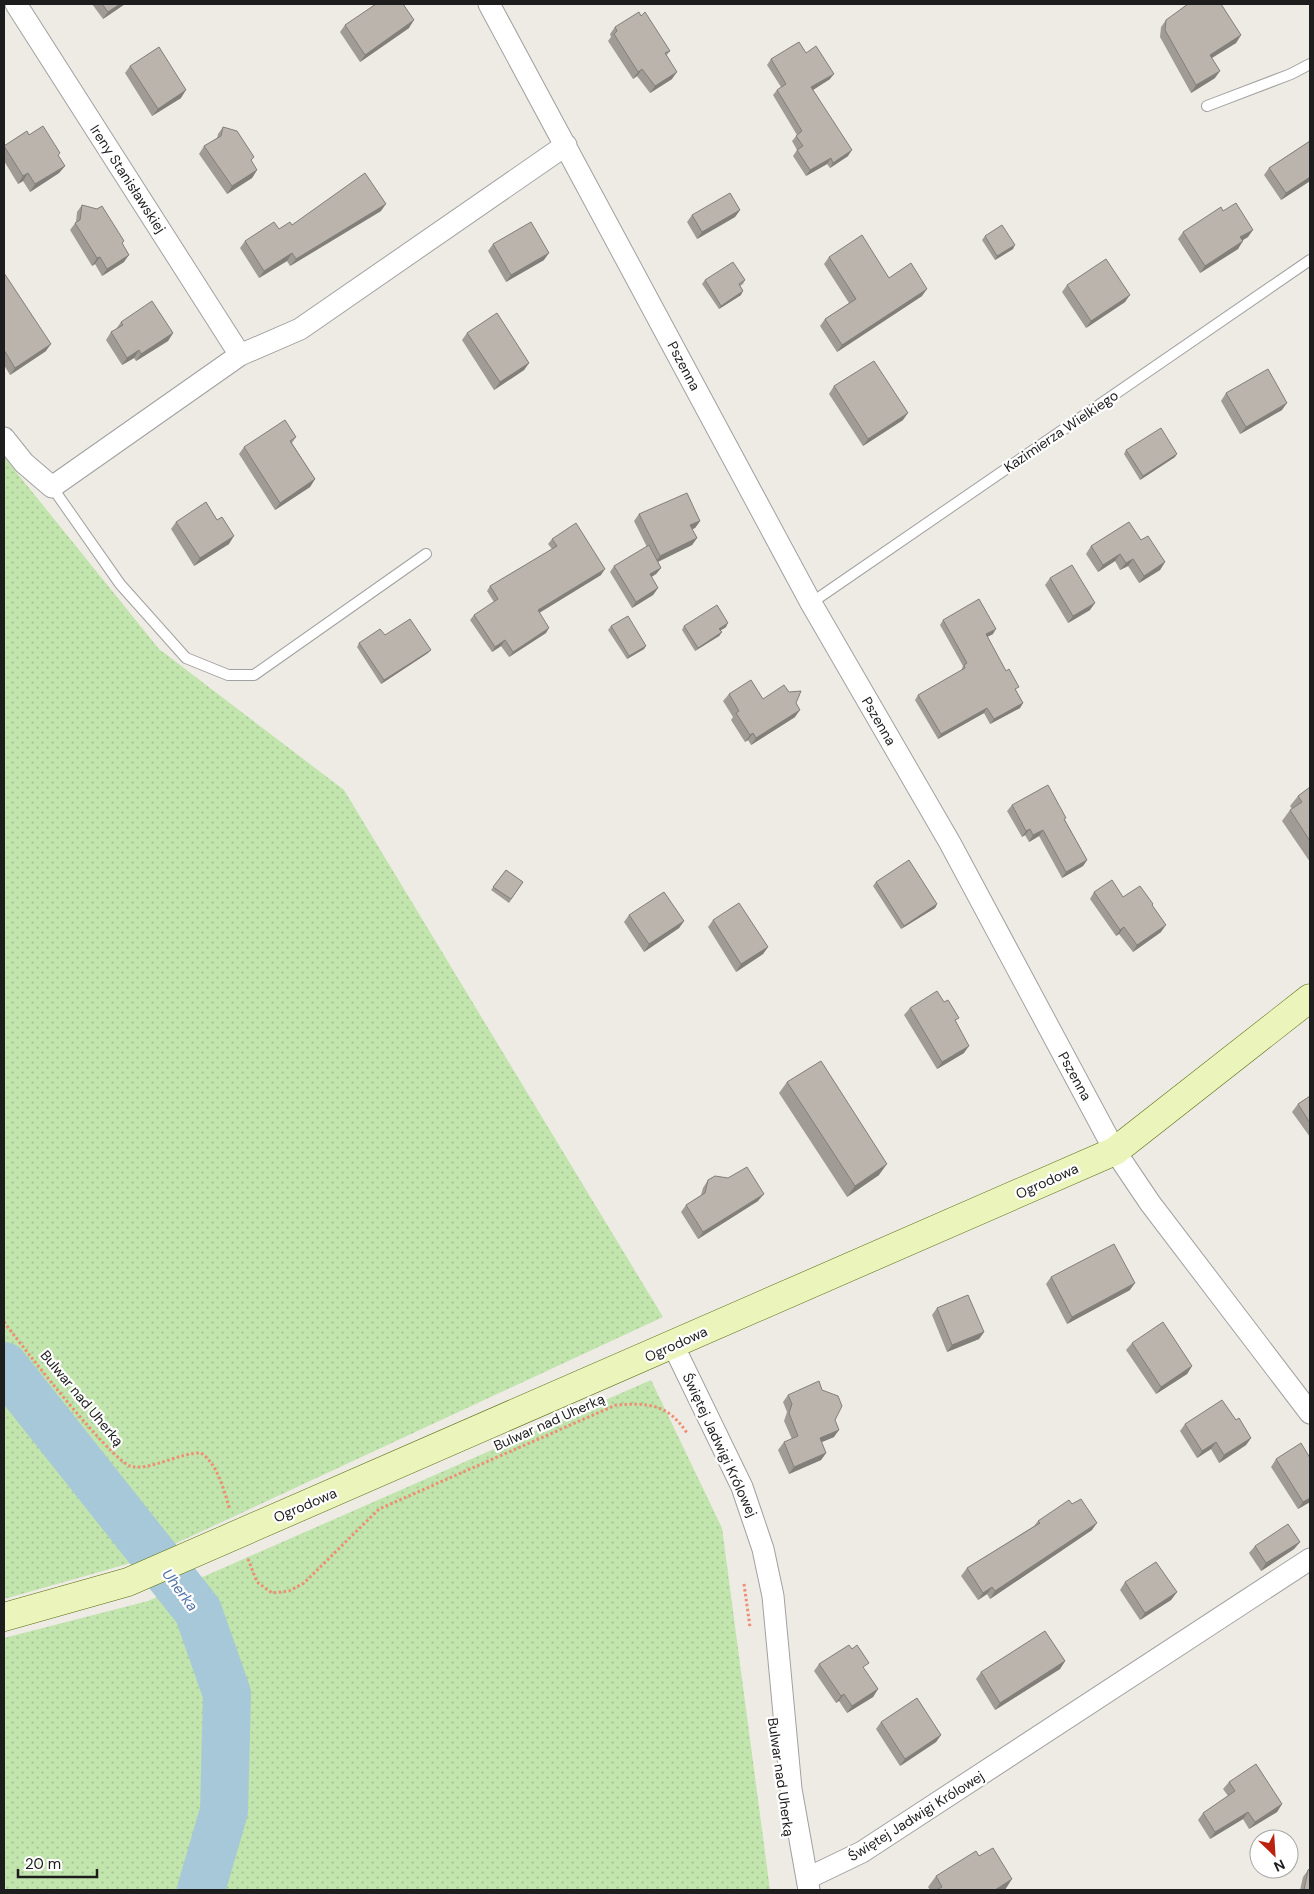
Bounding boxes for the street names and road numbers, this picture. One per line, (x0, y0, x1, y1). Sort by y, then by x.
street label: Ireny Stanisławskiej (86, 121, 170, 237)
street label: Pszenna (664, 338, 704, 394)
street label: Kazimierza Wielkiego (1000, 386, 1122, 476)
street label: Pszenna (858, 693, 900, 749)
street label: Pszenna (1054, 1048, 1096, 1104)
street label: Ogrodowa (1013, 1159, 1081, 1203)
street label: Ogrodowa (642, 1322, 710, 1366)
street label: Bulwar nad Uherką (37, 1346, 127, 1450)
street label: Świętej Jadwigi Królowej (679, 1370, 761, 1520)
street label: Bulwar nad Uherką (491, 1389, 607, 1455)
street label: Ogrodowa (271, 1484, 339, 1526)
street label: Bulwar nad Uherką (764, 1716, 798, 1838)
street label: Świętej Jadwigi Królowej (845, 1767, 987, 1865)

